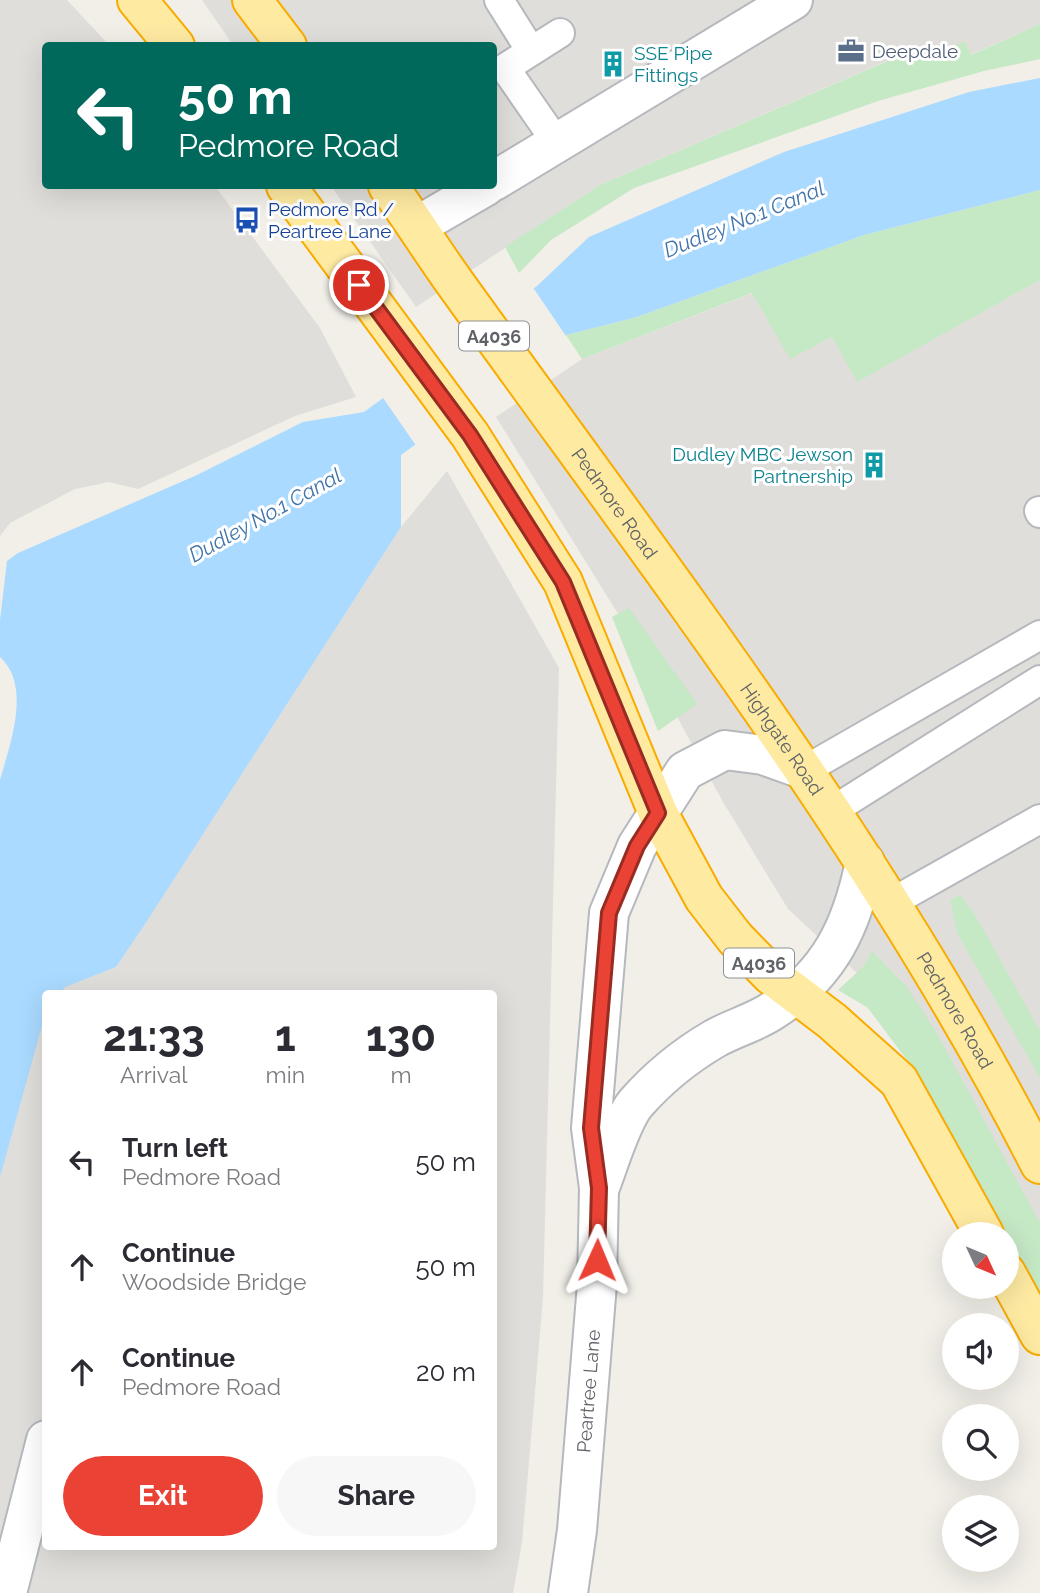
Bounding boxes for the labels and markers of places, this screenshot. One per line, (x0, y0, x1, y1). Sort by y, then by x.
office icon: Deepdale (836, 36, 866, 66)
place label: Deepdale (872, 40, 958, 62)
place label: SSE Pipe Fittings (634, 42, 712, 86)
building icon: SSE Pipe Fittings (598, 49, 628, 79)
place label: Pedmore Rd / Peartree Lane (268, 198, 394, 242)
bus stop icon: Pedmore Rd / Peartree Lane (232, 205, 262, 235)
pin (329, 255, 389, 315)
place label: Dudley MBC Jewson Partnership (672, 443, 853, 487)
building icon: Dudley MBC Jewson Partnership (859, 450, 889, 480)

